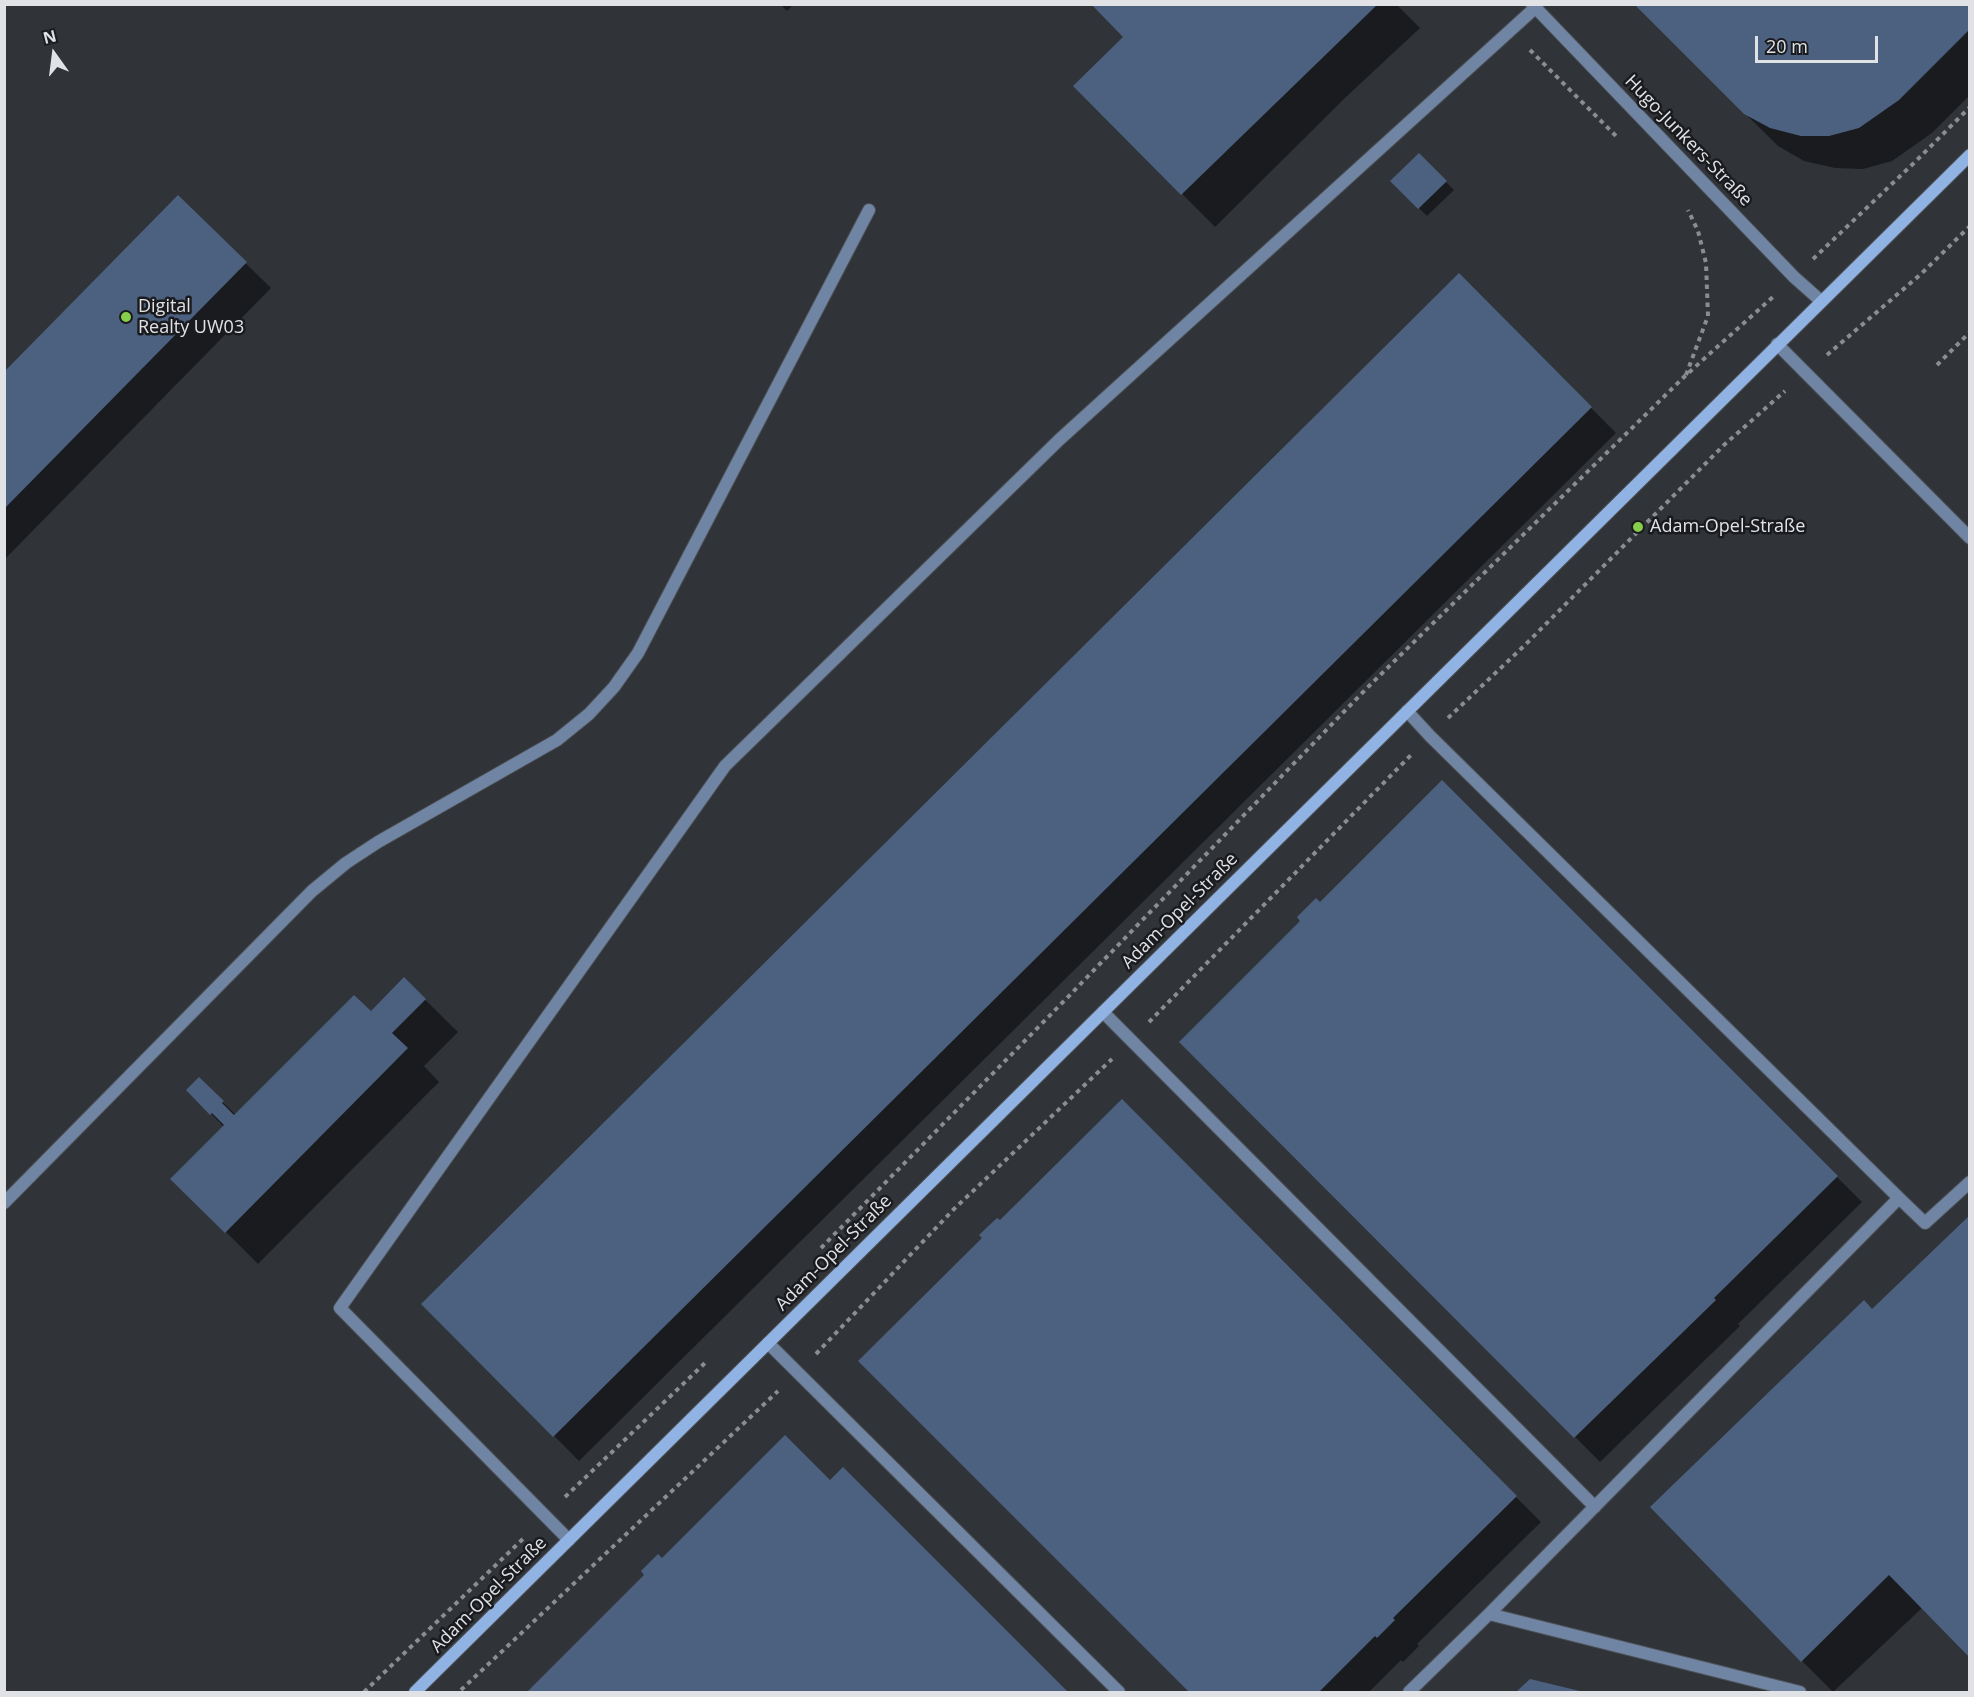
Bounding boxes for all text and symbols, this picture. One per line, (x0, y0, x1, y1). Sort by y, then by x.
north arrow (24, 24, 84, 84)
text: N (41, 24, 59, 49)
scale bar (1758, 24, 1881, 62)
text: 20 m (1766, 34, 1808, 58)
street label: Hugo-Junkers-Straße (1620, 71, 1756, 211)
place label: Digital Realty UW03 (138, 296, 244, 338)
marker: Digital Realty UW03 (119, 310, 133, 324)
place label: Adam-Opel-Straße (1650, 516, 1805, 538)
marker: Adam-Opel-Straße (1631, 520, 1645, 534)
street label: Adam-Opel-Straße (1117, 848, 1243, 974)
street label: Adam-Opel-Straße (771, 1190, 897, 1316)
street label: Adam-Opel-Straße (426, 1532, 552, 1658)

